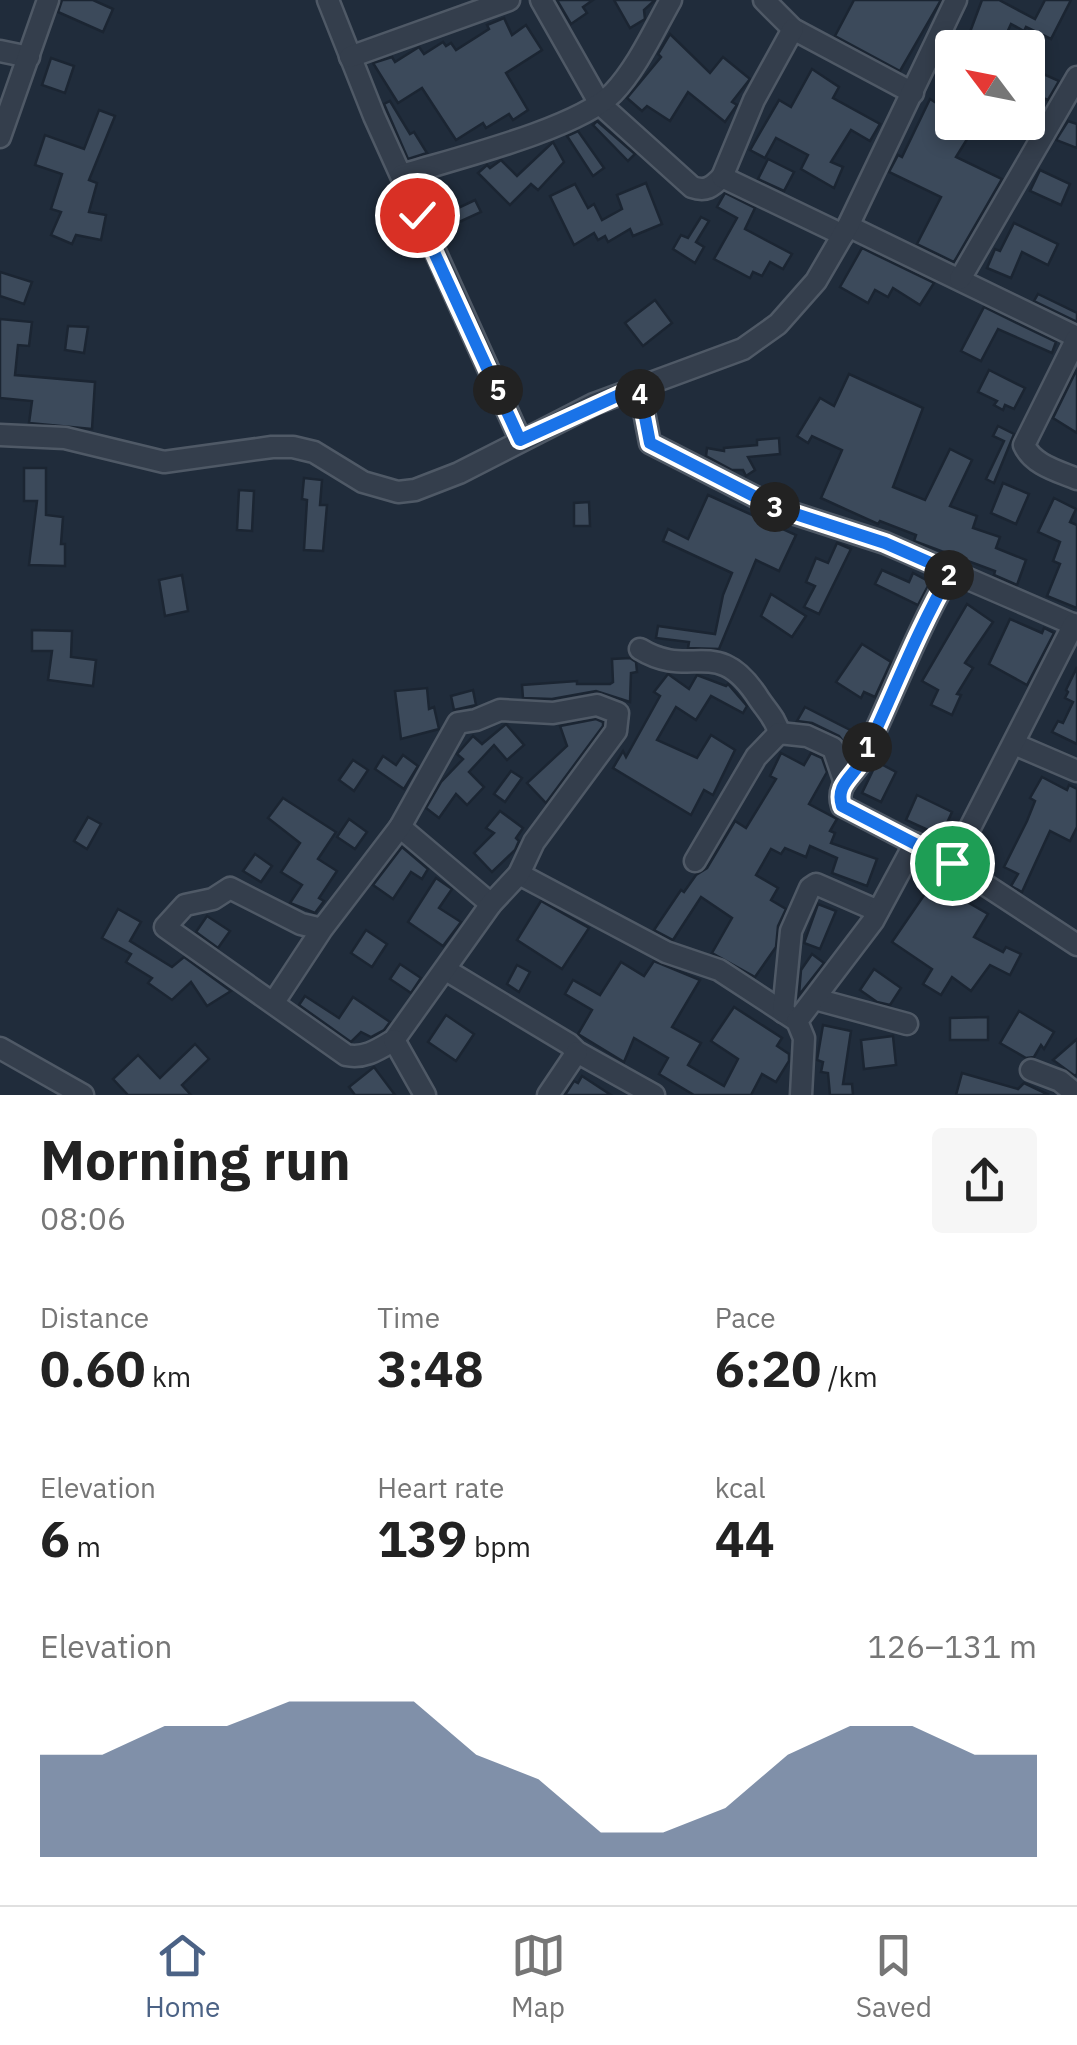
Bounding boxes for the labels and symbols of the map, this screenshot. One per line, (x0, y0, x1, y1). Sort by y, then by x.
north arrow (935, 30, 1045, 140)
pin (375, 173, 460, 258)
pin: 5 (473, 365, 523, 415)
pin: 4 (615, 369, 665, 419)
pin: 3 (750, 482, 800, 532)
pin: 2 (924, 550, 974, 600)
pin: 1 (842, 722, 892, 772)
pin (910, 821, 995, 906)

